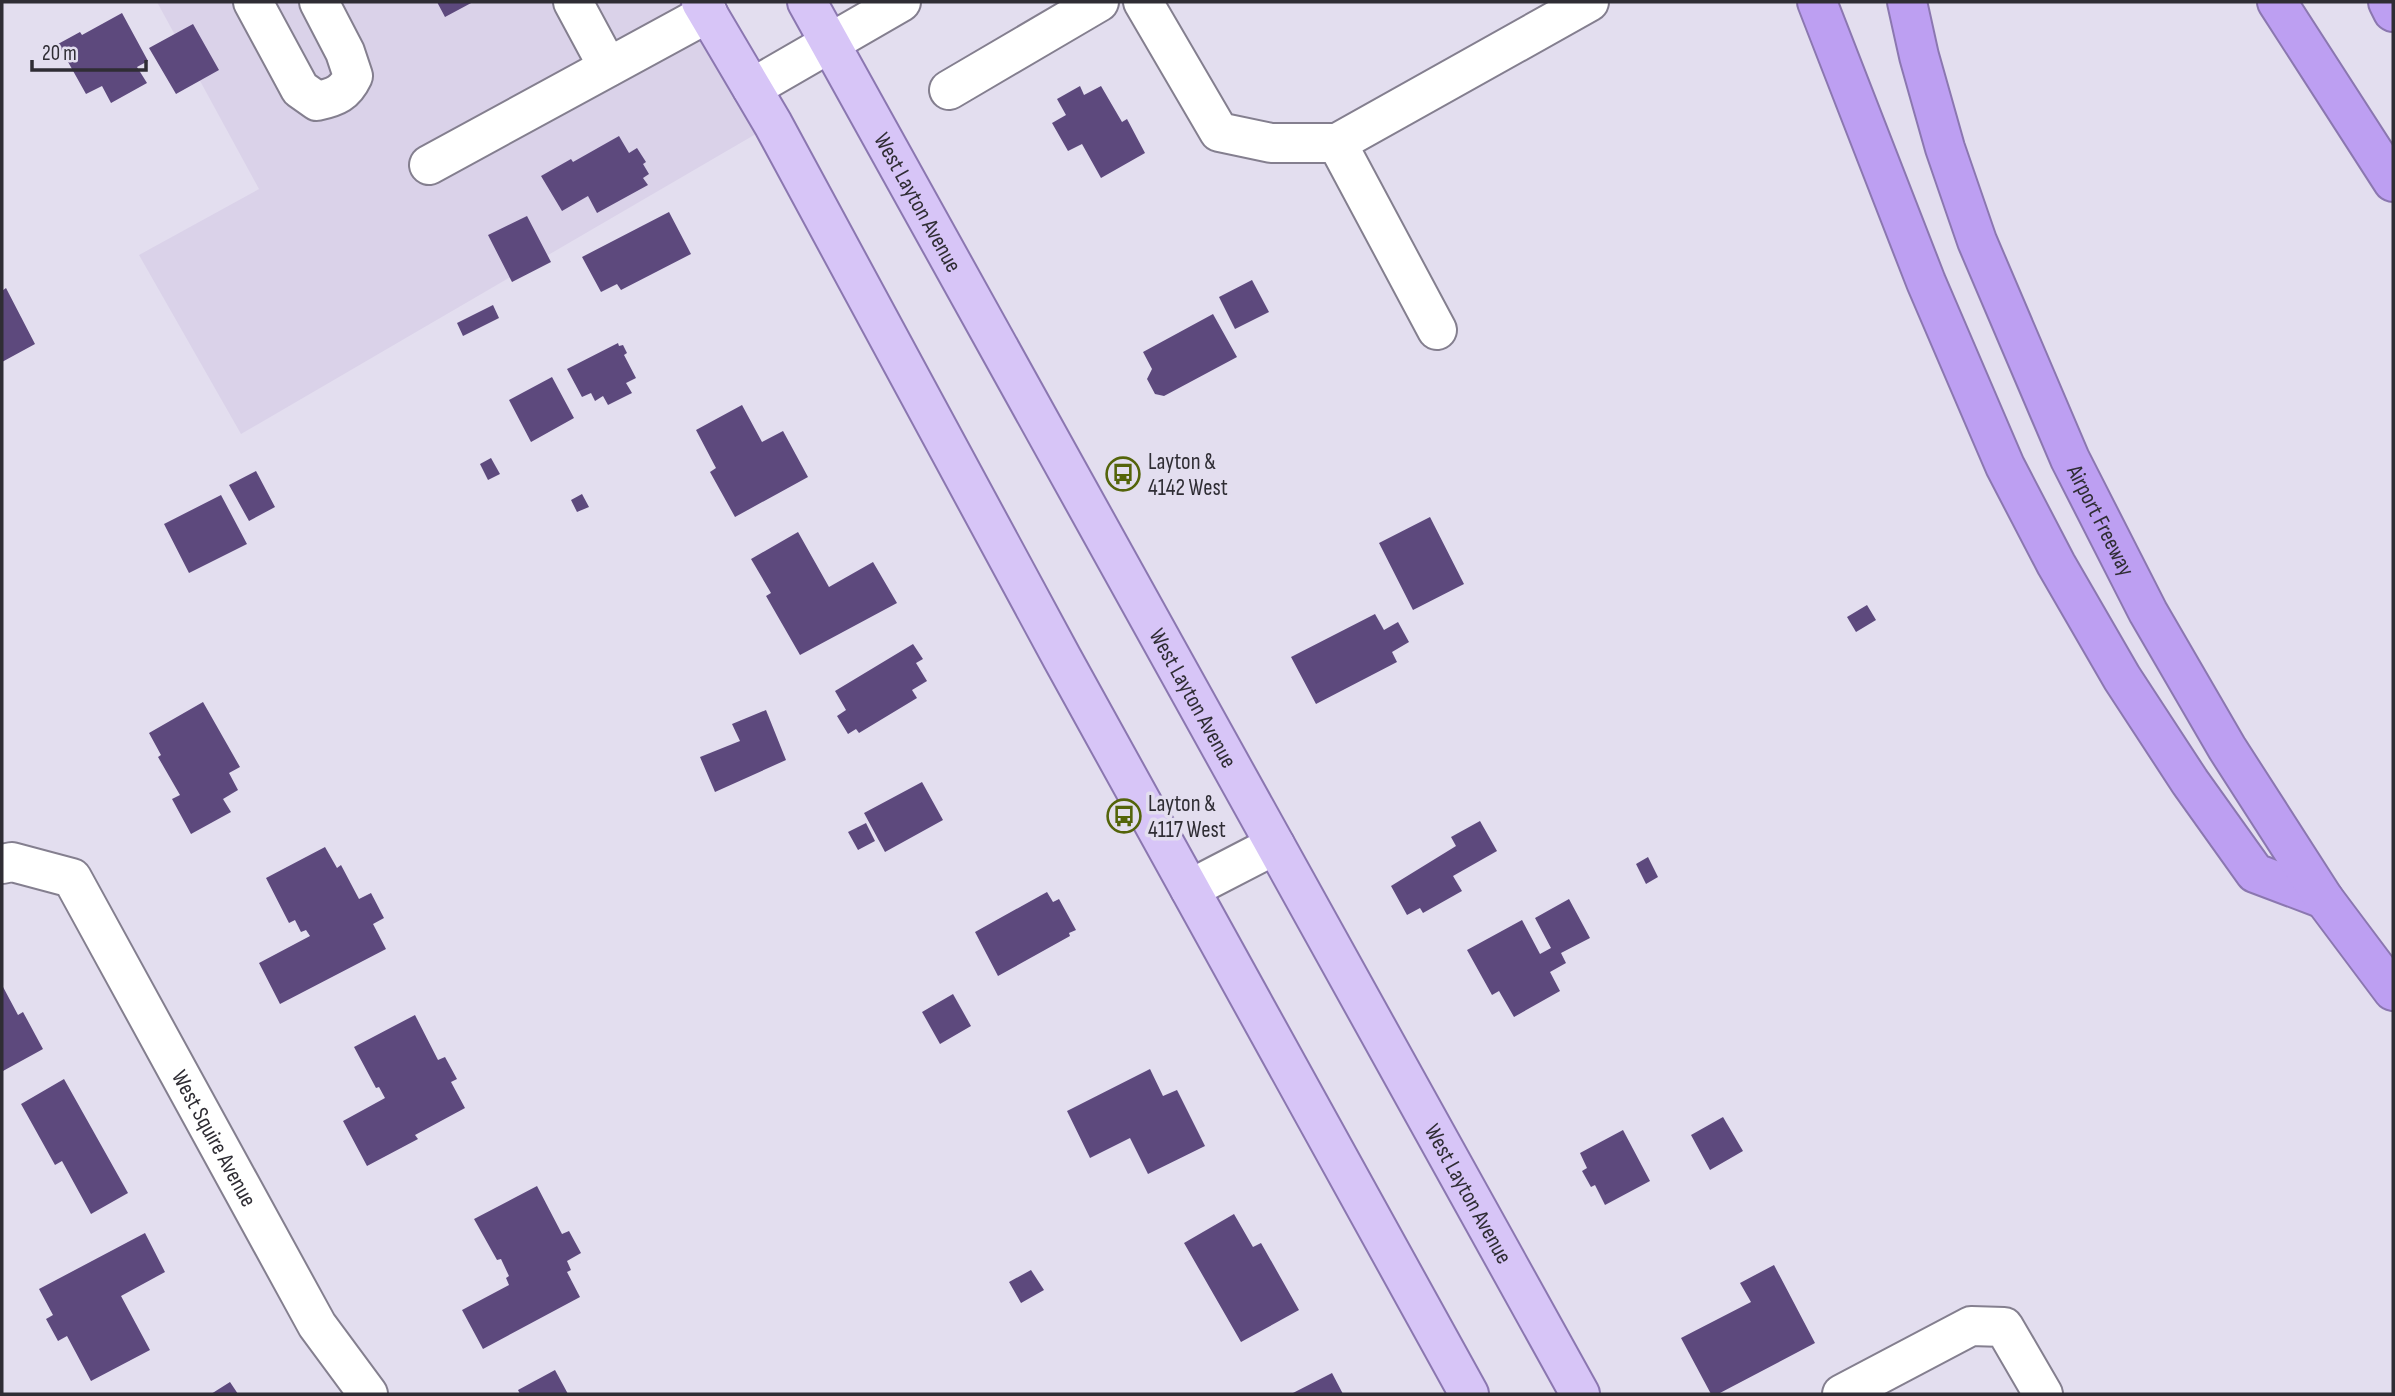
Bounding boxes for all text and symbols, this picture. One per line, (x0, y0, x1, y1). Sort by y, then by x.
scale bar (32, 28, 145, 72)
text: 20 m (42, 41, 77, 66)
street label: West Layton Avenue (867, 128, 967, 277)
place label: Layton & 4142 West (1148, 448, 1228, 502)
bus stop icon: Layton & 4142 West (1104, 455, 1142, 493)
street label: Airport Freeway (2060, 460, 2140, 581)
street label: West Layton Avenue (1143, 624, 1243, 773)
place label: Layton & 4117 West (1148, 790, 1226, 844)
bus stop icon: Layton & 4117 West (1105, 797, 1143, 835)
street label: West Squire Avenue (165, 1065, 262, 1212)
street label: West Layton Avenue (1418, 1119, 1518, 1269)

